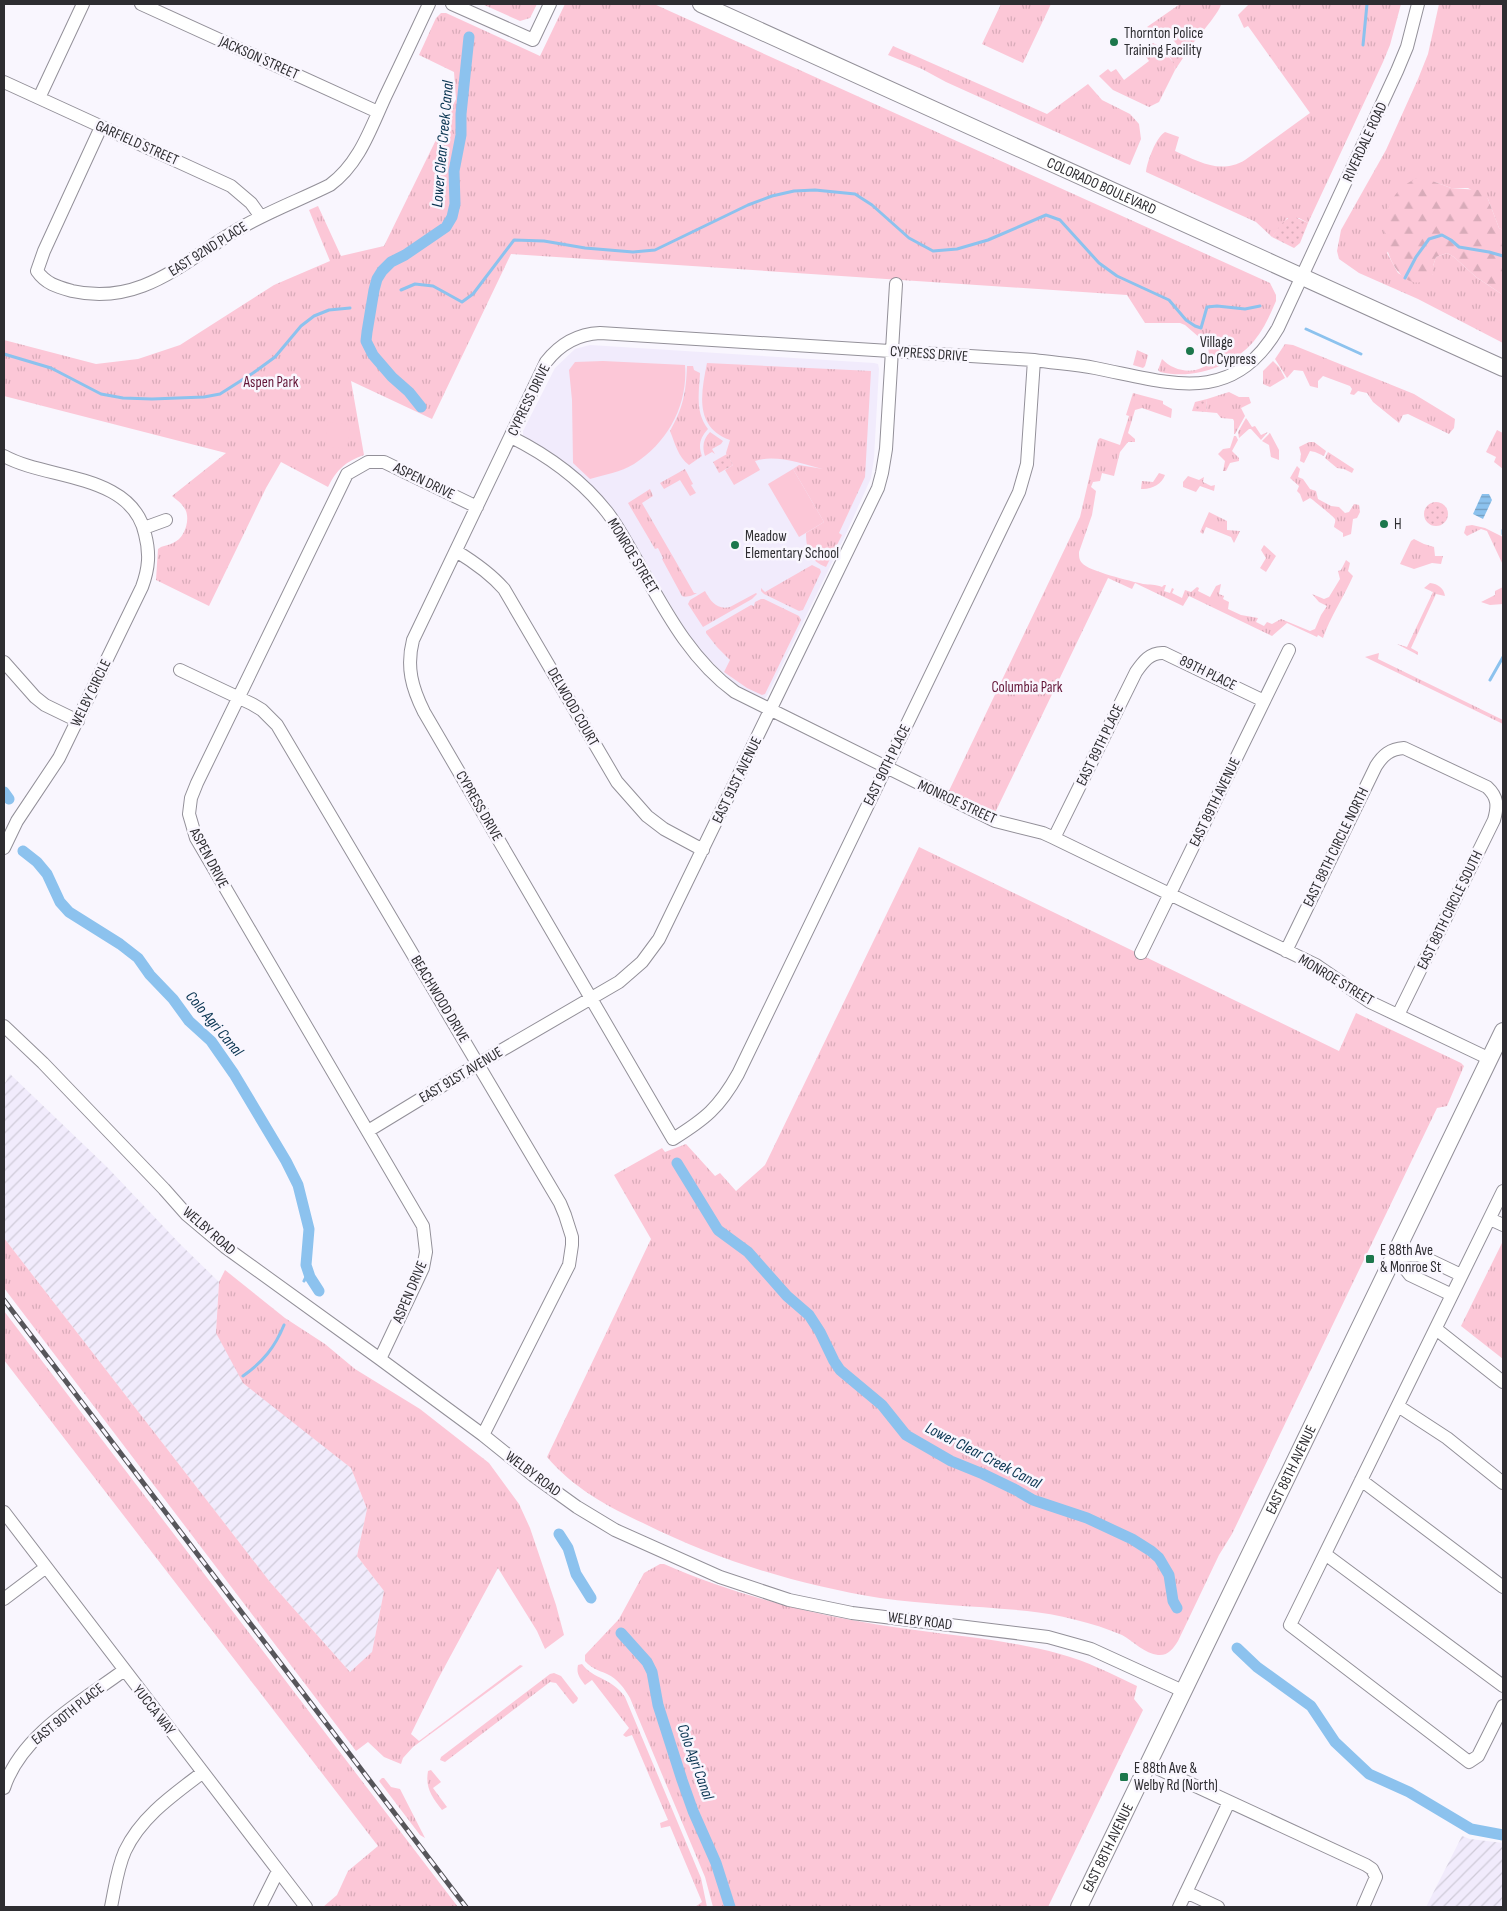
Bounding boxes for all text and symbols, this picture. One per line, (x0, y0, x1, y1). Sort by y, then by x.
place label: Thornton Police Training Facility (1124, 24, 1203, 60)
street label: JACKSON STREET (215, 32, 302, 84)
marker: Thornton Police Training Facility (1108, 36, 1120, 48)
water label: Lower Clear Creek Canal (428, 79, 458, 208)
street label: RIVERDALE ROAD (1338, 99, 1392, 185)
street label: GARFIELD STREET (92, 116, 182, 170)
street label: COLORADO BOULEVARD (1044, 153, 1159, 219)
street label: EAST 92ND PLACE (165, 217, 251, 281)
place label: Village On Cypress (1200, 333, 1256, 369)
street label: CYPRESS DRIVE (889, 342, 969, 366)
marker: Village On Cypress (1184, 345, 1196, 357)
street label: CYPRESS DRIVE (503, 361, 555, 439)
park label: Aspen Park (243, 373, 299, 392)
street label: ASPEN DRIVE (389, 458, 458, 504)
street label: MONROE STREET (603, 515, 663, 597)
place label: H (1394, 515, 1402, 534)
marker: H (1378, 518, 1390, 530)
place label: Meadow Elementary School (745, 527, 839, 563)
marker: Meadow Elementary School (729, 539, 741, 551)
street label: 89TH PLACE (1176, 651, 1240, 695)
street label: WELBY CIRCLE (67, 656, 115, 730)
street label: DELWOOD COURT (543, 664, 603, 750)
park label: Columbia Park (991, 678, 1063, 697)
street label: EAST 89TH PLACE (1072, 701, 1128, 789)
street label: EAST 90TH PLACE (859, 721, 915, 809)
street label: EAST 91ST AVENUE (708, 734, 766, 826)
street label: EAST 89TH AVENUE (1185, 754, 1245, 850)
street label: CYPRESS DRIVE (451, 767, 507, 845)
street label: MONROE STREET (915, 776, 999, 828)
street label: EAST 88TH CIRCLE NORTH (1299, 784, 1373, 910)
street label: ASPEN DRIVE (185, 824, 233, 891)
street label: EAST 88TH CIRCLE SOUTH (1413, 847, 1487, 973)
street label: MONROE STREET (1295, 950, 1377, 1010)
street label: BEACHWOOD DRIVE (407, 952, 473, 1046)
water label: Colo Agri Canal (181, 988, 247, 1061)
street label: EAST 91ST AVENUE (416, 1043, 506, 1107)
street label: WELBY ROAD (178, 1203, 240, 1259)
place label: E 88th Ave & Monroe St (1380, 1241, 1442, 1277)
marker: E 88th Ave & Monroe St (1364, 1253, 1376, 1265)
street label: ASPEN DRIVE (388, 1258, 432, 1327)
water label: Lower Clear Creek Canal (922, 1419, 1045, 1494)
street label: EAST 88TH AVENUE (1261, 1422, 1320, 1517)
street label: WELBY ROAD (501, 1447, 565, 1501)
street label: WELBY ROAD (887, 1608, 953, 1634)
street label: EAST 90TH PLACE (28, 1679, 108, 1749)
street label: YUCCA WAY (129, 1681, 180, 1739)
water label: Colo Agri Canal (673, 1722, 718, 1803)
place label: E 88th Ave & Welby Rd (North) (1134, 1759, 1218, 1795)
marker: E 88th Ave & Welby Rd (North) (1118, 1771, 1130, 1783)
street label: EAST 88TH AVENUE (1078, 1800, 1137, 1895)

